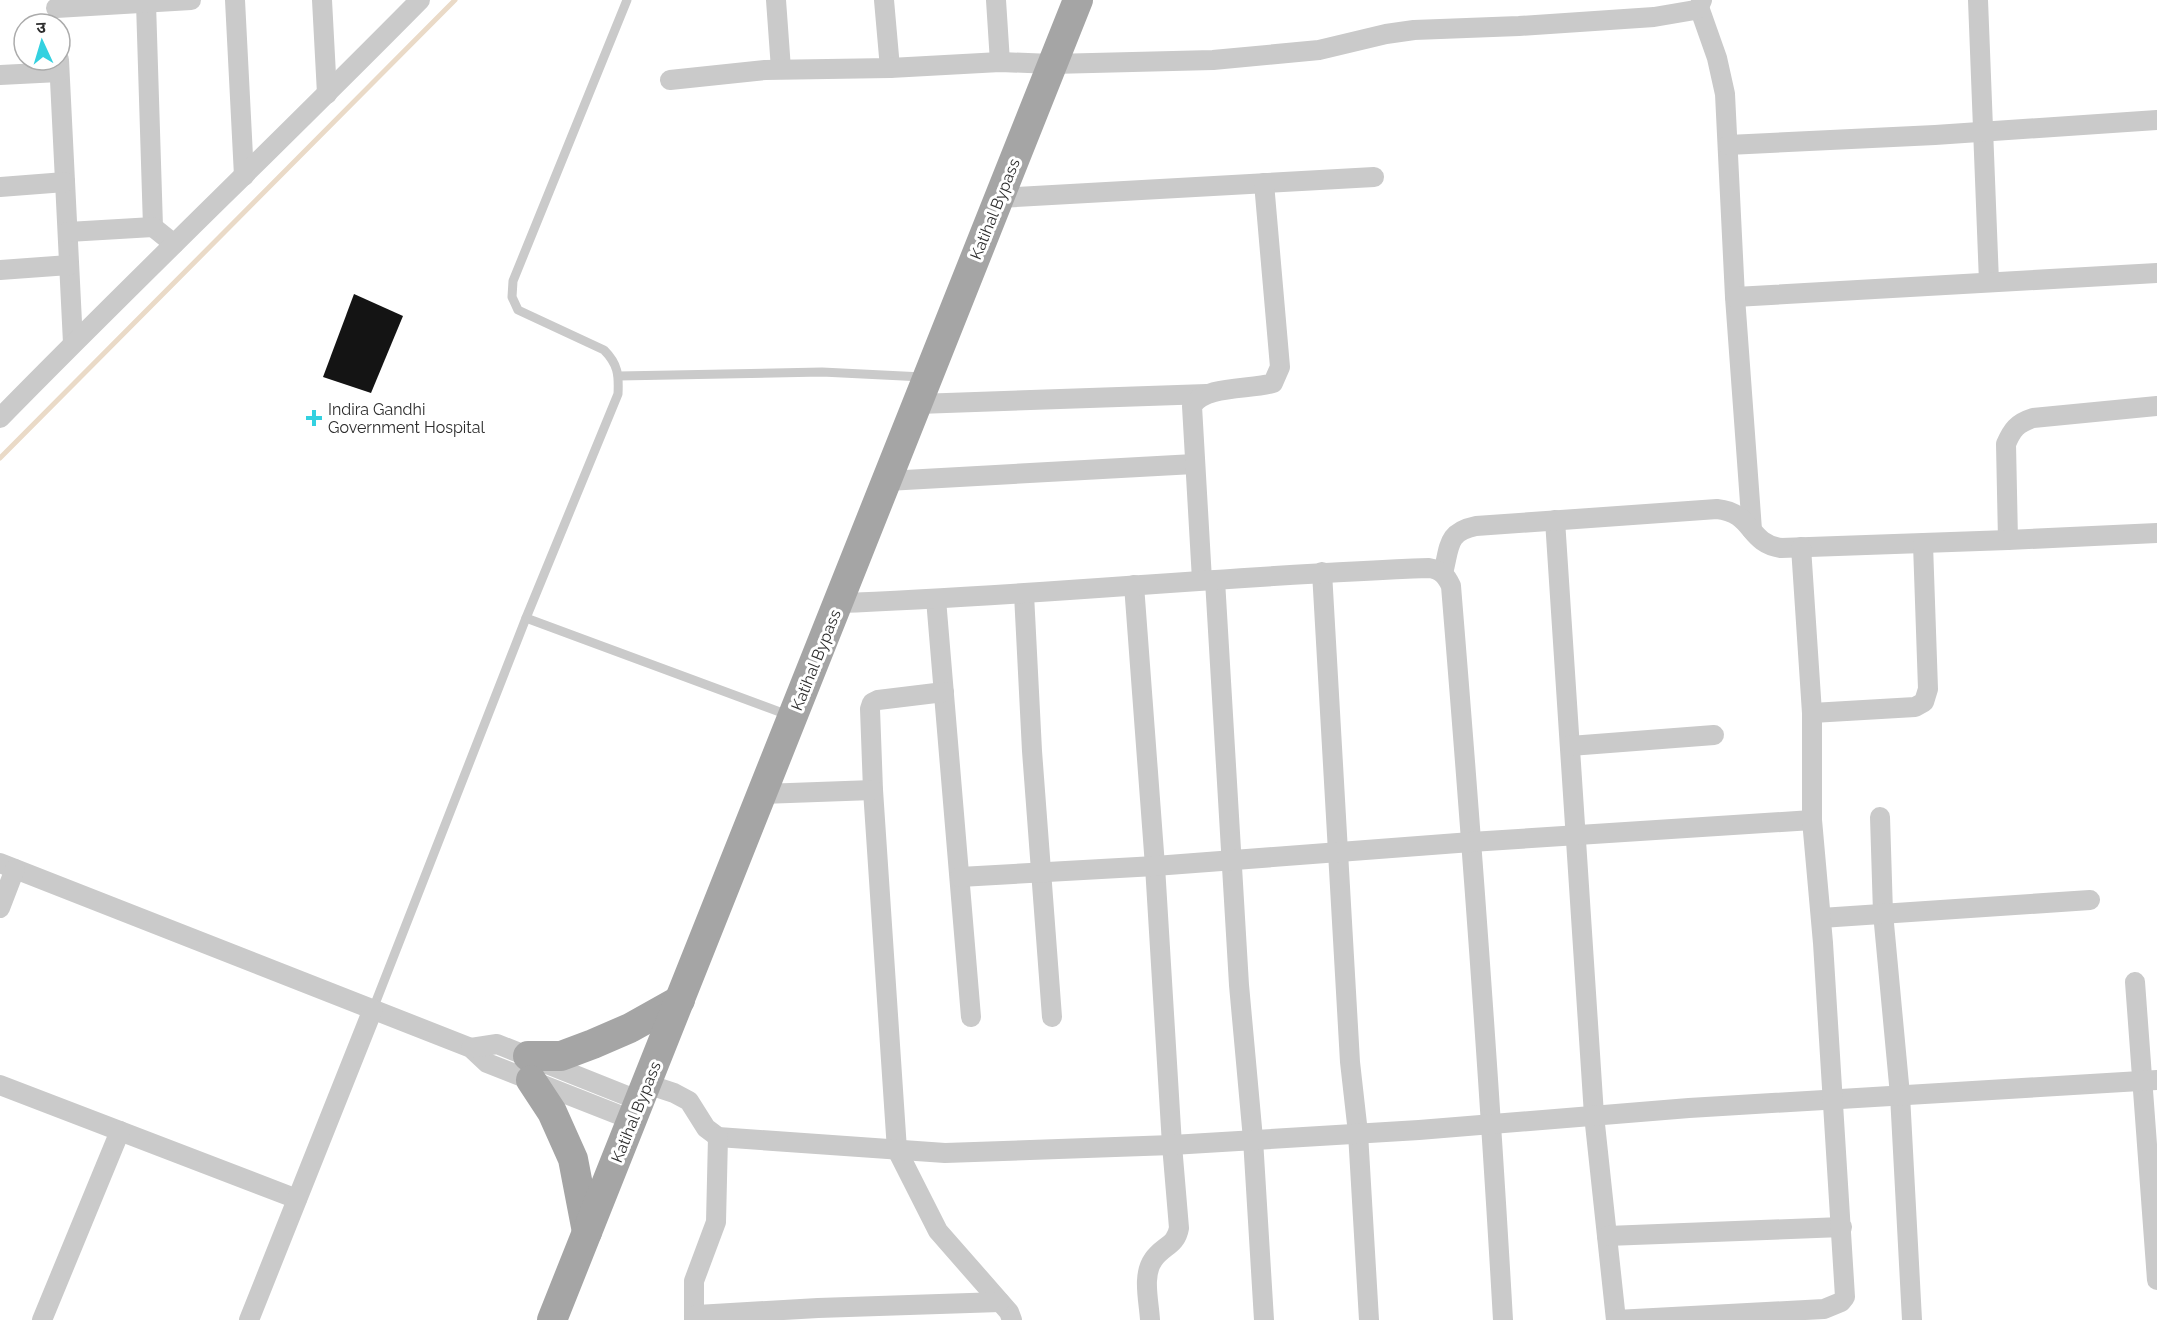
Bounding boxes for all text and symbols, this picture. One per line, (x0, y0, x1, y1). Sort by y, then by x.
north arrow (12, 12, 72, 72)
text: उ (36, 18, 47, 37)
street label: Katihal Bypass (966, 156, 1024, 262)
place label: Indira Gandhi Government Hospital (328, 400, 485, 437)
marker: Indira Gandhi Government Hospital (305, 409, 323, 427)
street label: Katihal Bypass (787, 607, 845, 713)
street label: Katihal Bypass (607, 1059, 665, 1165)

